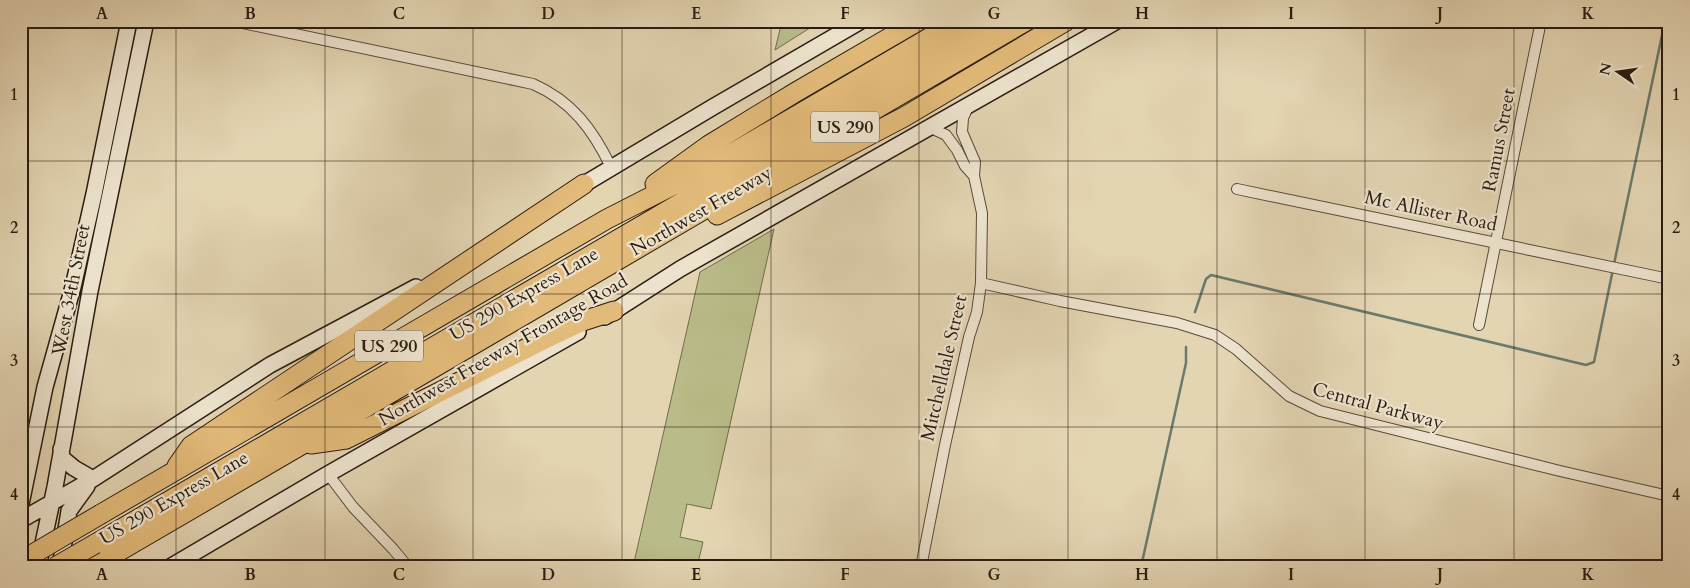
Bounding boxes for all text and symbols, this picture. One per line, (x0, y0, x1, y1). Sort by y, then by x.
text: A (96, 3, 108, 25)
text: B (244, 3, 256, 25)
text: C (393, 3, 405, 25)
text: D (541, 3, 555, 25)
text: E (691, 3, 701, 25)
text: F (840, 3, 850, 25)
text: G (987, 3, 1001, 25)
text: H (1135, 3, 1149, 25)
text: I (1288, 3, 1294, 25)
text: J (1435, 3, 1443, 25)
text: K (1582, 3, 1595, 25)
north arrow (1592, 48, 1642, 98)
text: N (1595, 61, 1616, 77)
text: 1 (10, 84, 18, 106)
text: 1 (1672, 84, 1680, 106)
street label: Ramus Street (1476, 86, 1522, 194)
road number: US 290 (811, 111, 879, 142)
street label: Northwest Freeway (625, 160, 777, 262)
street label: Mc Allister Road (1362, 184, 1500, 238)
text: 2 (10, 217, 18, 239)
text: 2 (1672, 217, 1680, 239)
street label: West 34th Street (45, 222, 97, 359)
street label: US 290 Express Lane (445, 241, 603, 347)
street label: Northwest Freeway Frontage Road (374, 268, 632, 432)
street label: Mitchelldale Street (915, 292, 973, 444)
road number: US 290 (355, 331, 423, 362)
text: 3 (10, 350, 18, 372)
text: 3 (1672, 350, 1680, 372)
street label: Central Parkway (1309, 376, 1447, 436)
street label: US 290 Express Lane (95, 445, 253, 551)
text: 4 (10, 484, 18, 506)
text: 4 (1672, 484, 1680, 506)
text: A (96, 564, 108, 586)
text: B (244, 564, 256, 586)
text: C (393, 564, 405, 586)
text: D (541, 564, 555, 586)
text: E (691, 564, 701, 586)
text: F (840, 564, 850, 586)
text: G (987, 564, 1001, 586)
text: H (1135, 564, 1149, 586)
text: I (1288, 564, 1294, 586)
text: J (1435, 564, 1443, 586)
text: K (1582, 564, 1595, 586)

